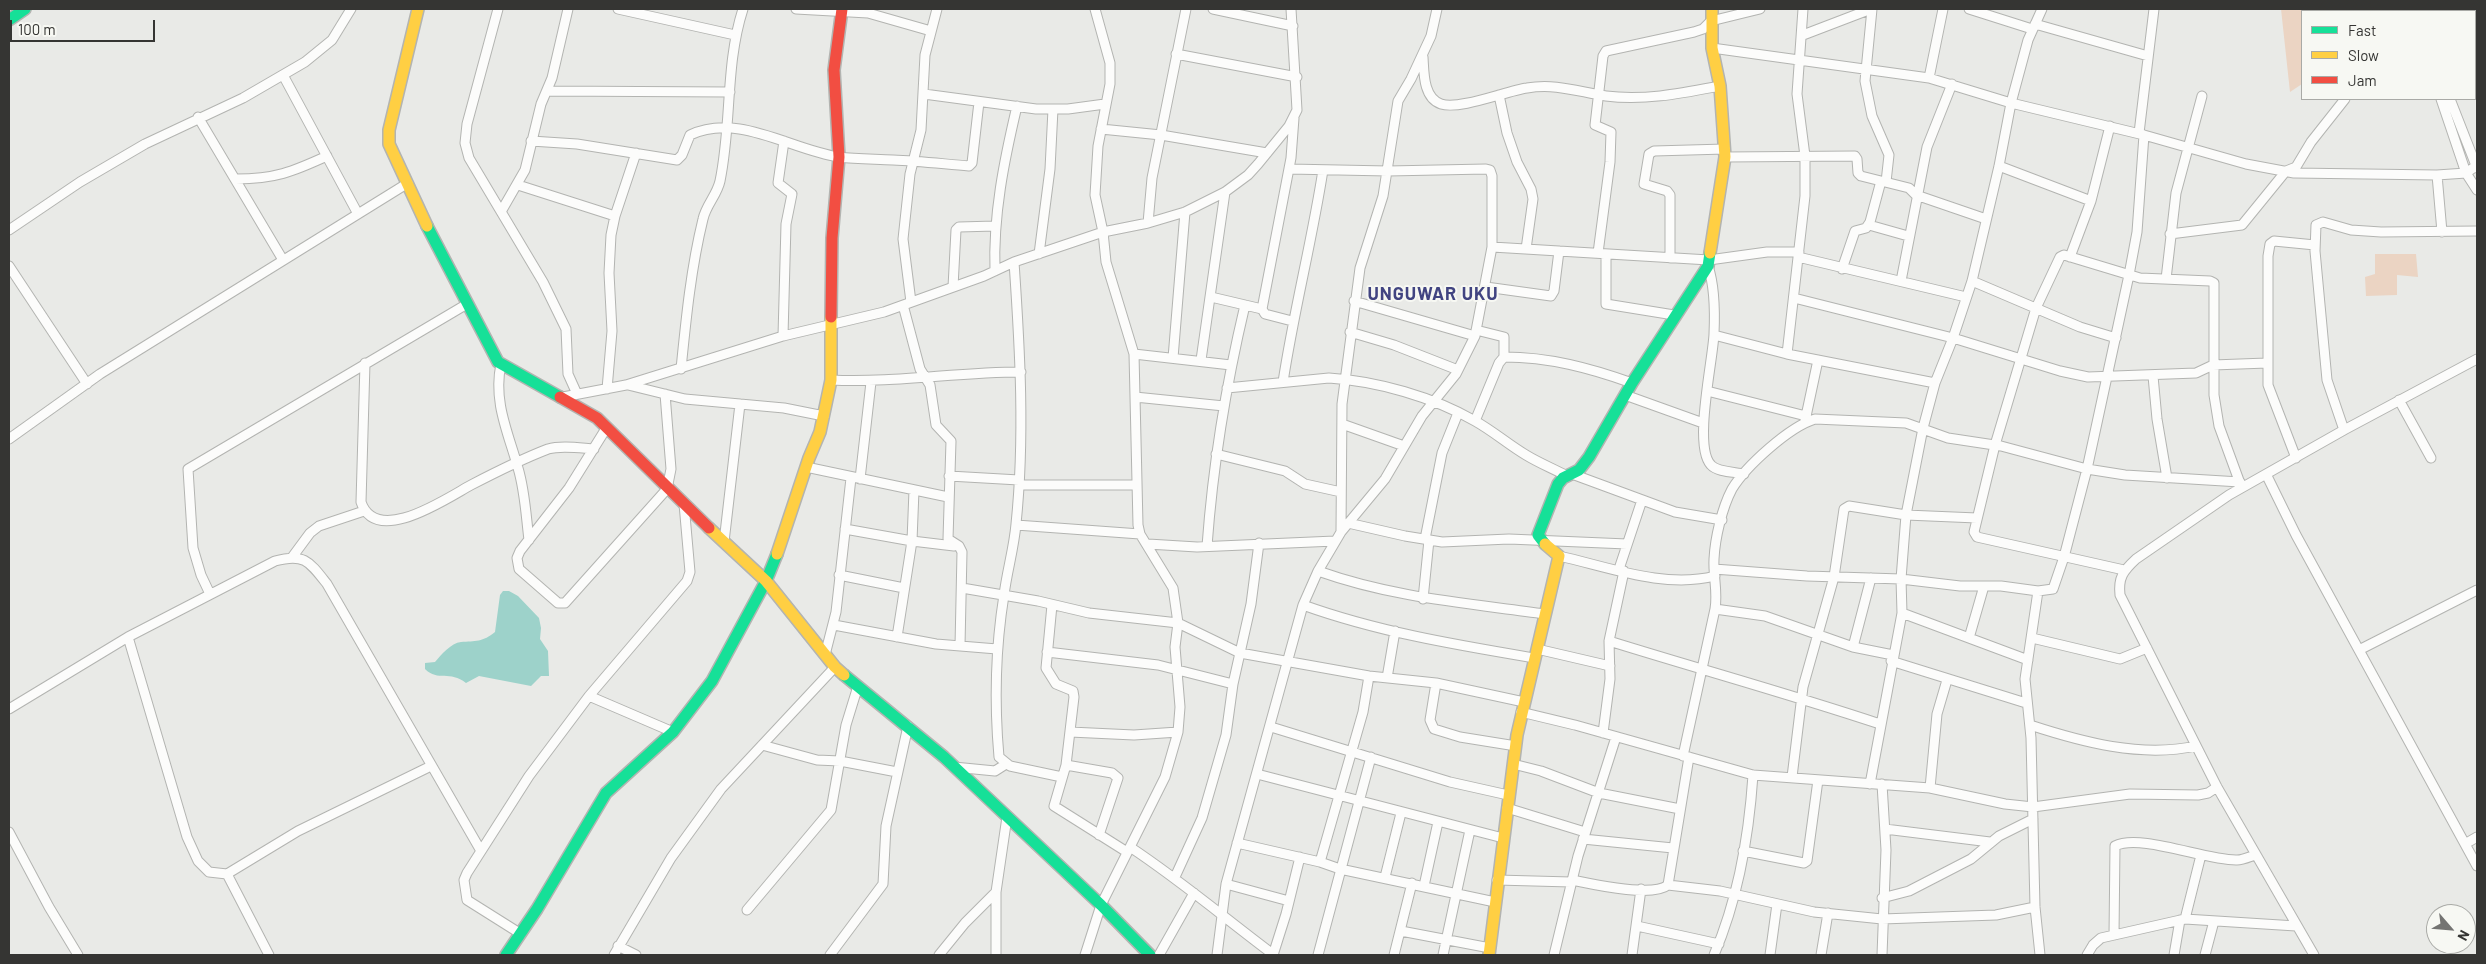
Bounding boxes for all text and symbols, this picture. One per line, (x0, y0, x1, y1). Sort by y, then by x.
scale bar (12, 10, 158, 42)
legend (2301, 10, 2476, 100)
text: 100 m (18, 20, 56, 38)
text: Fast (2348, 21, 2376, 39)
text: Slow (2348, 46, 2379, 64)
text: Jam (2348, 71, 2377, 89)
district label: UNGUWAR UKU (1366, 283, 1500, 305)
north arrow (2426, 904, 2476, 954)
text: N (2454, 928, 2474, 944)

